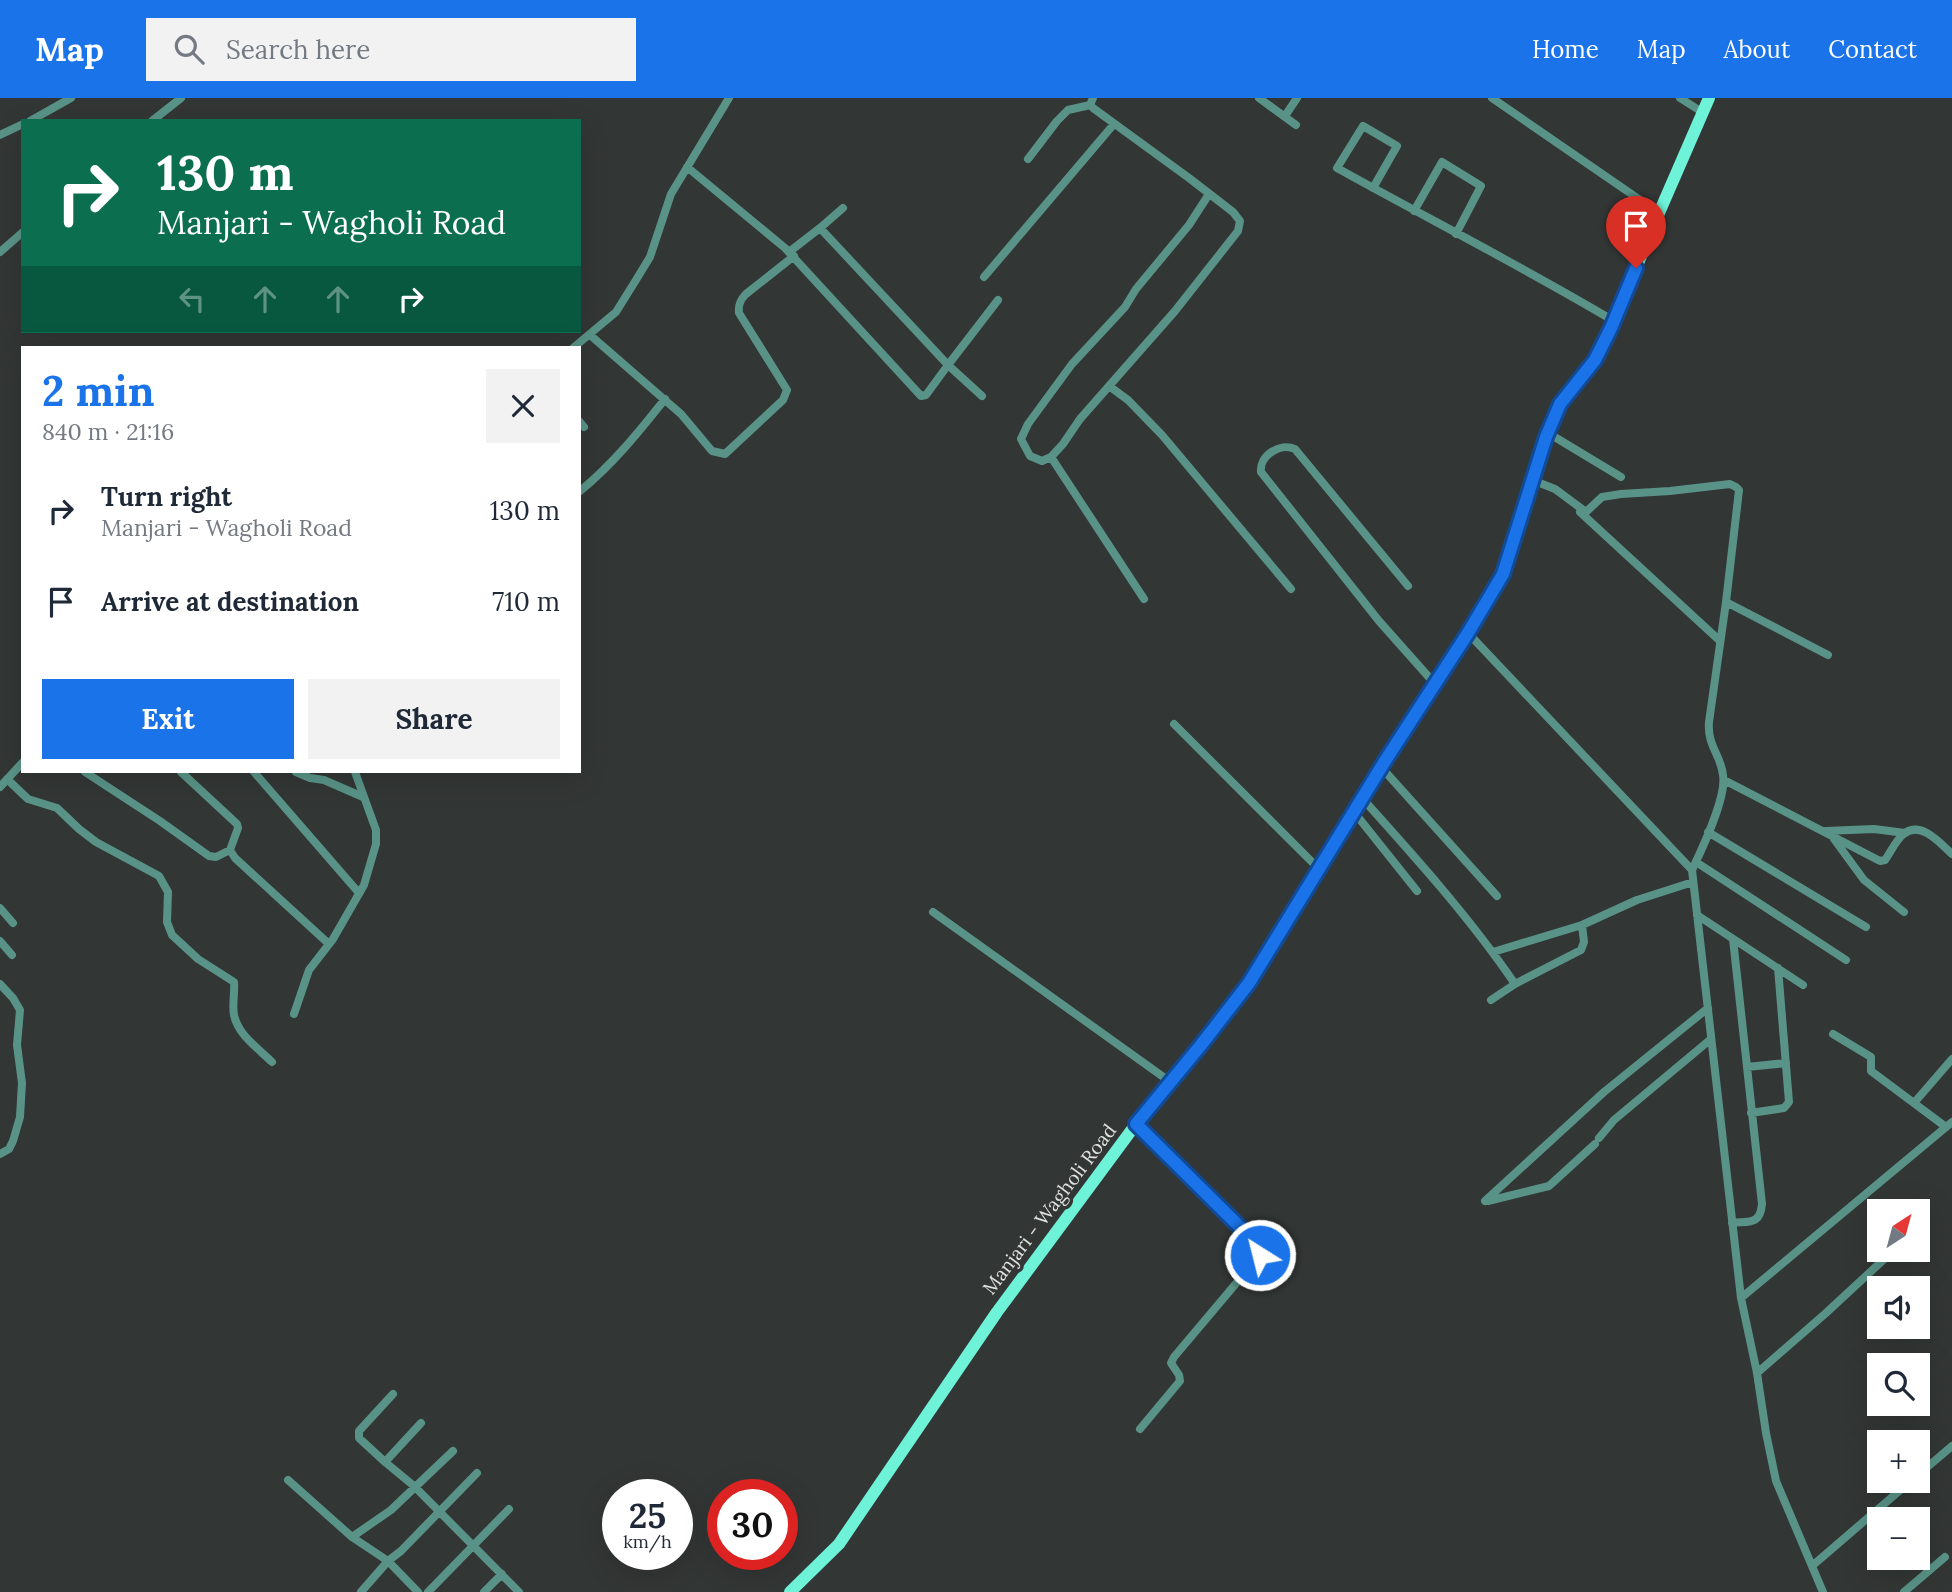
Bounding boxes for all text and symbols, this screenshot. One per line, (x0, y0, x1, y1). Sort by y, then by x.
search box (146, 18, 636, 81)
text: Map (35, 28, 104, 70)
icon: search (170, 30, 208, 68)
text: Search here (226, 33, 370, 66)
text: Home (1532, 34, 1599, 65)
text: Map (1637, 34, 1686, 65)
text: About (1724, 34, 1790, 65)
text: Contact (1828, 34, 1917, 65)
text: 130 m (157, 141, 293, 203)
icon: right (42, 147, 133, 238)
pin (1606, 196, 1666, 268)
text: Manjari - Wagholi Road (157, 202, 506, 243)
icon: arrive (1617, 207, 1655, 245)
icon: left (173, 280, 211, 318)
icon: ahead (246, 280, 284, 318)
icon: ahead (319, 280, 357, 318)
icon: right (392, 280, 430, 318)
text: 2 min (42, 364, 155, 418)
button: close (486, 369, 560, 443)
text: 840 m · 21:16 (42, 417, 174, 446)
text: Turn right (101, 480, 232, 513)
icon: right (42, 492, 80, 530)
text: 130 m (490, 494, 560, 527)
text: Manjari - Wagholi Road (101, 513, 352, 542)
icon: arrive (42, 583, 80, 621)
text: Arrive at destination (101, 585, 359, 618)
text: 710 m (492, 585, 560, 618)
button: Exit (42, 679, 294, 759)
button: Share (308, 679, 560, 759)
street label: Manjari - Wagholi Road (977, 1119, 1121, 1299)
north arrow (1867, 1199, 1930, 1262)
map controls (1867, 1199, 1930, 1570)
position arrow (1223, 1218, 1297, 1292)
button: sound (1867, 1276, 1930, 1339)
button: search (1867, 1353, 1930, 1416)
button: + (1867, 1430, 1930, 1493)
speed limit sign: 30 (707, 1479, 798, 1570)
text: 25 (629, 1493, 666, 1538)
button: − (1867, 1507, 1930, 1570)
text: km/h (623, 1530, 672, 1553)

